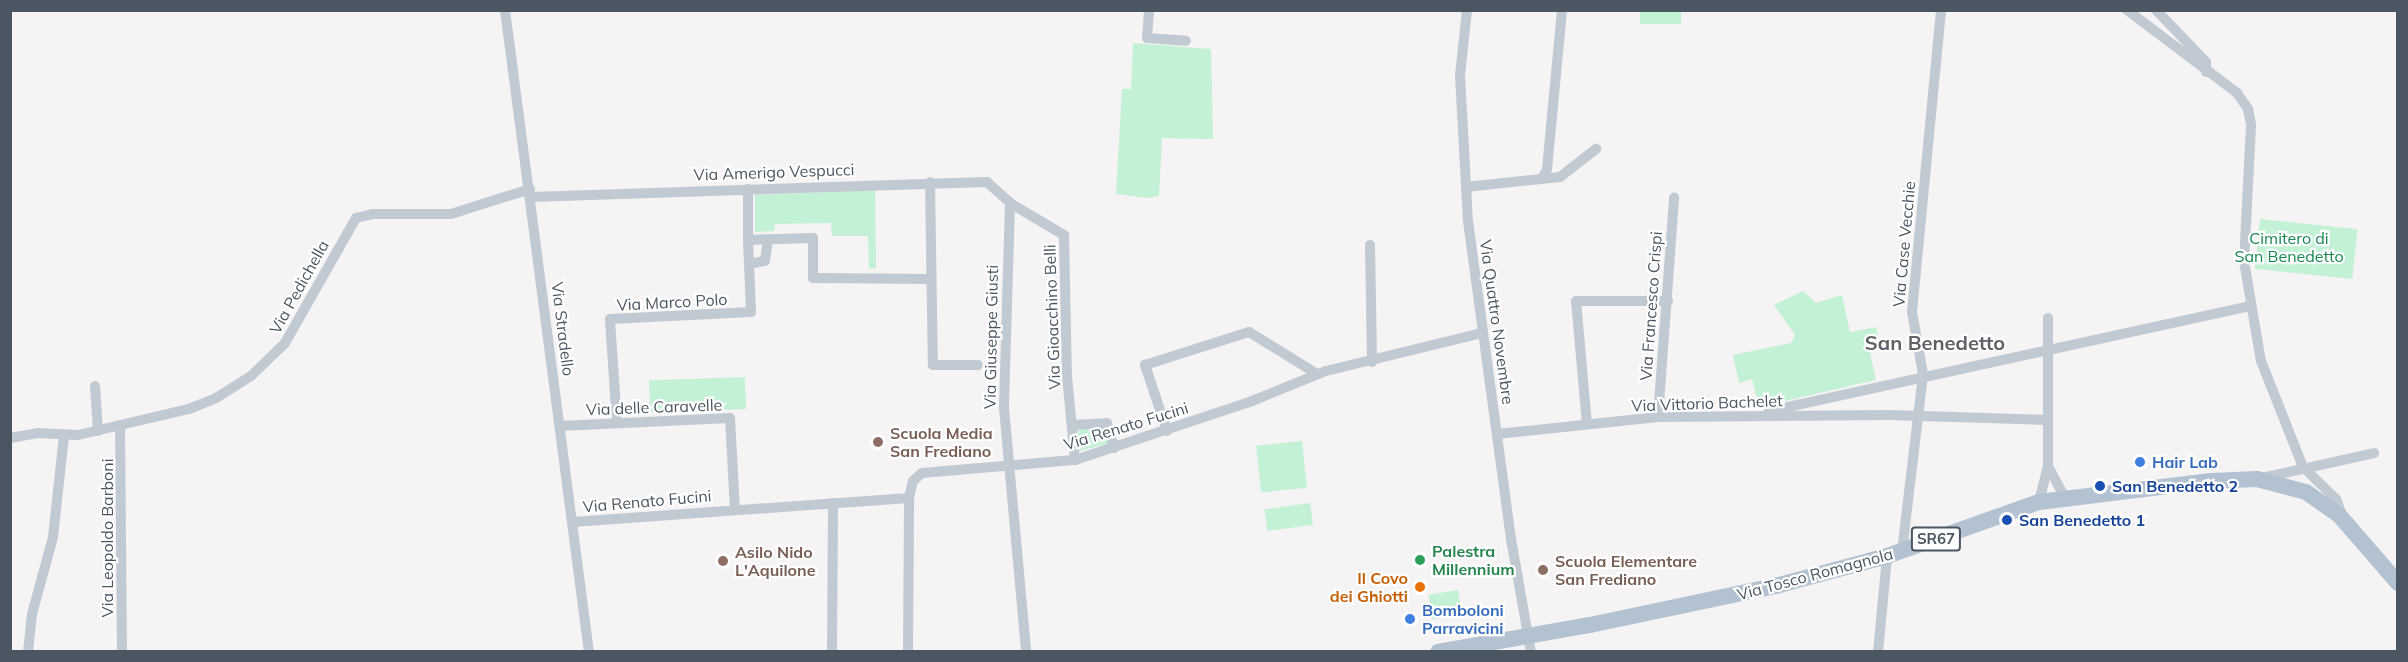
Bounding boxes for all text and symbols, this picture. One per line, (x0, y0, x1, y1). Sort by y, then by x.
street label: Via Amerigo Vespucci (693, 160, 855, 184)
street label: Via Case Vecchie (1889, 180, 1919, 308)
park label: Cimitero di San Benedetto (2234, 228, 2344, 266)
street label: Via Francesco Crispi (1636, 231, 1666, 381)
street label: Via Pedichella (265, 237, 333, 337)
street label: Via Quattro Novembre (1476, 238, 1518, 406)
street label: Via Gioacchino Belli (1040, 244, 1064, 390)
street label: Via Giuseppe Giusti (980, 265, 1002, 409)
street label: Via Stradello (548, 281, 578, 377)
street label: Via Marco Polo (616, 290, 728, 314)
district label: San Benedetto (1865, 330, 2005, 354)
street label: Via Vittorio Bachelet (1631, 391, 1783, 415)
street label: Via delle Caravelle (585, 395, 723, 419)
street label: Via Renato Fucini (1061, 398, 1191, 454)
place label: Scuola Media San Frediano (890, 423, 993, 461)
marker: Scuola Media San Frediano (871, 435, 885, 449)
place label: Hair Lab (2152, 452, 2218, 472)
marker: Hair Lab (2133, 455, 2147, 469)
street label: Via Leopoldo Barboni (97, 459, 117, 617)
place label: San Benedetto 2 (2112, 476, 2238, 496)
marker: San Benedetto 2 (2093, 479, 2107, 493)
street label: Via Renato Fucini (582, 486, 712, 516)
place label: San Benedetto 1 (2019, 510, 2145, 530)
marker: San Benedetto 1 (2000, 513, 2014, 527)
road number: SR67 (1910, 527, 1962, 551)
place label: Palestra Millennium (1432, 541, 1515, 579)
place label: Asilo Nido L'Aquilone (735, 542, 815, 580)
street label: Via Tosco Romagnola (1735, 544, 1895, 604)
place label: Scuola Elementare San Frediano (1555, 551, 1697, 589)
marker: Palestra Millennium (1413, 553, 1427, 567)
marker: Asilo Nido L'Aquilone (716, 554, 730, 568)
marker: Scuola Elementare San Frediano (1536, 563, 1550, 577)
place label: Il Covo dei Ghiotti (1330, 568, 1408, 606)
marker: Il Covo dei Ghiotti (1413, 580, 1427, 594)
place label: Bomboloni Parravicini (1422, 600, 1504, 638)
marker: Bomboloni Parravicini (1403, 612, 1417, 626)

